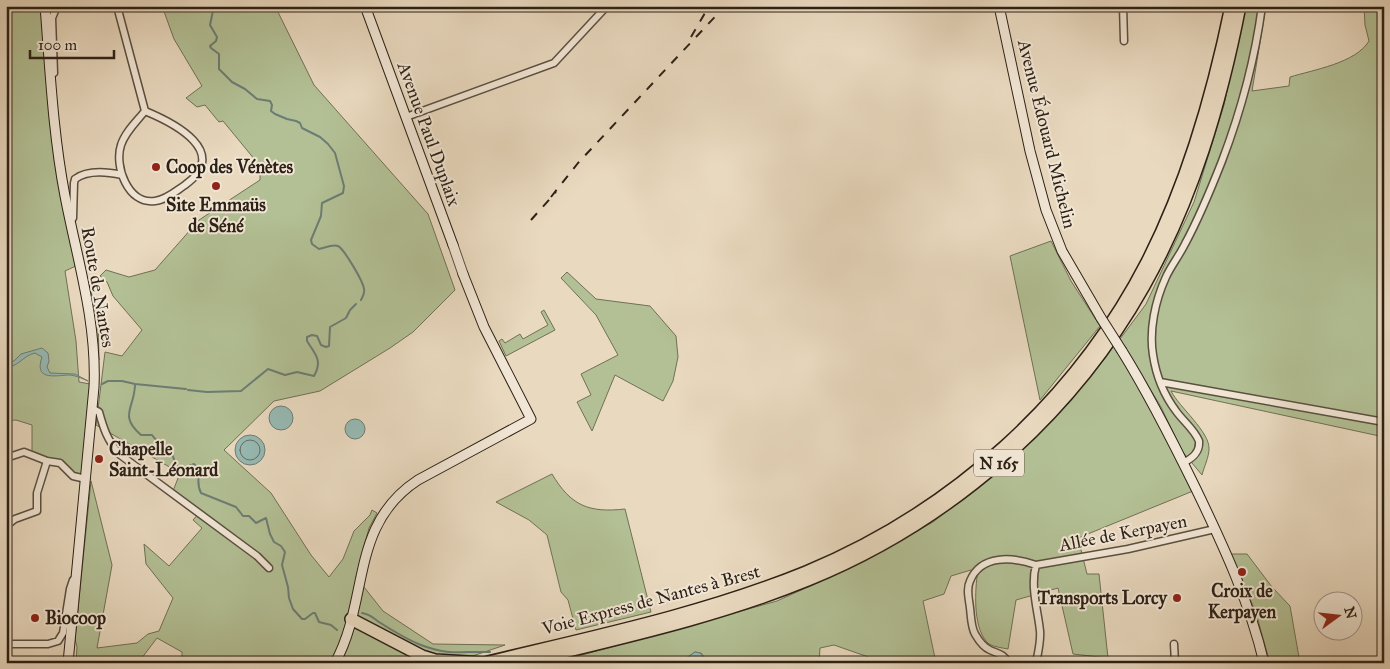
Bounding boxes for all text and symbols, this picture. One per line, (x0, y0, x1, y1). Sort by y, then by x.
scale bar (30, 28, 114, 60)
text: 100 m (38, 36, 78, 54)
street label: Avenue Édouard Michelin (1013, 36, 1083, 231)
street label: Avenue Paul Duplaix (392, 58, 465, 209)
place label: Coop des Vénètes (166, 156, 293, 179)
marker: Coop des Vénètes (150, 161, 162, 173)
marker: Site Emmaüs de Séné (210, 180, 222, 192)
place label: Site Emmaüs de Séné (166, 194, 266, 237)
street label: Route de Nantes (77, 225, 119, 349)
place label: Chapelle Saint-Léonard (109, 438, 219, 481)
road number: N 165 (974, 449, 1024, 476)
marker: Chapelle Saint-Léonard (93, 453, 105, 465)
street label: Allée de Kerpayen (1056, 510, 1189, 556)
street label: Voie Express de Nantes à Brest (539, 560, 763, 640)
marker: Croix de Kerpayen (1236, 566, 1248, 578)
place label: Croix de Kerpayen (1208, 580, 1277, 624)
place label: Transports Lorcy (1037, 587, 1169, 610)
marker: Transports Lorcy (1171, 592, 1183, 604)
north arrow (1312, 592, 1362, 642)
text: N (1340, 605, 1360, 621)
place label: Biocoop (45, 607, 106, 630)
marker: Biocoop (29, 612, 41, 624)

